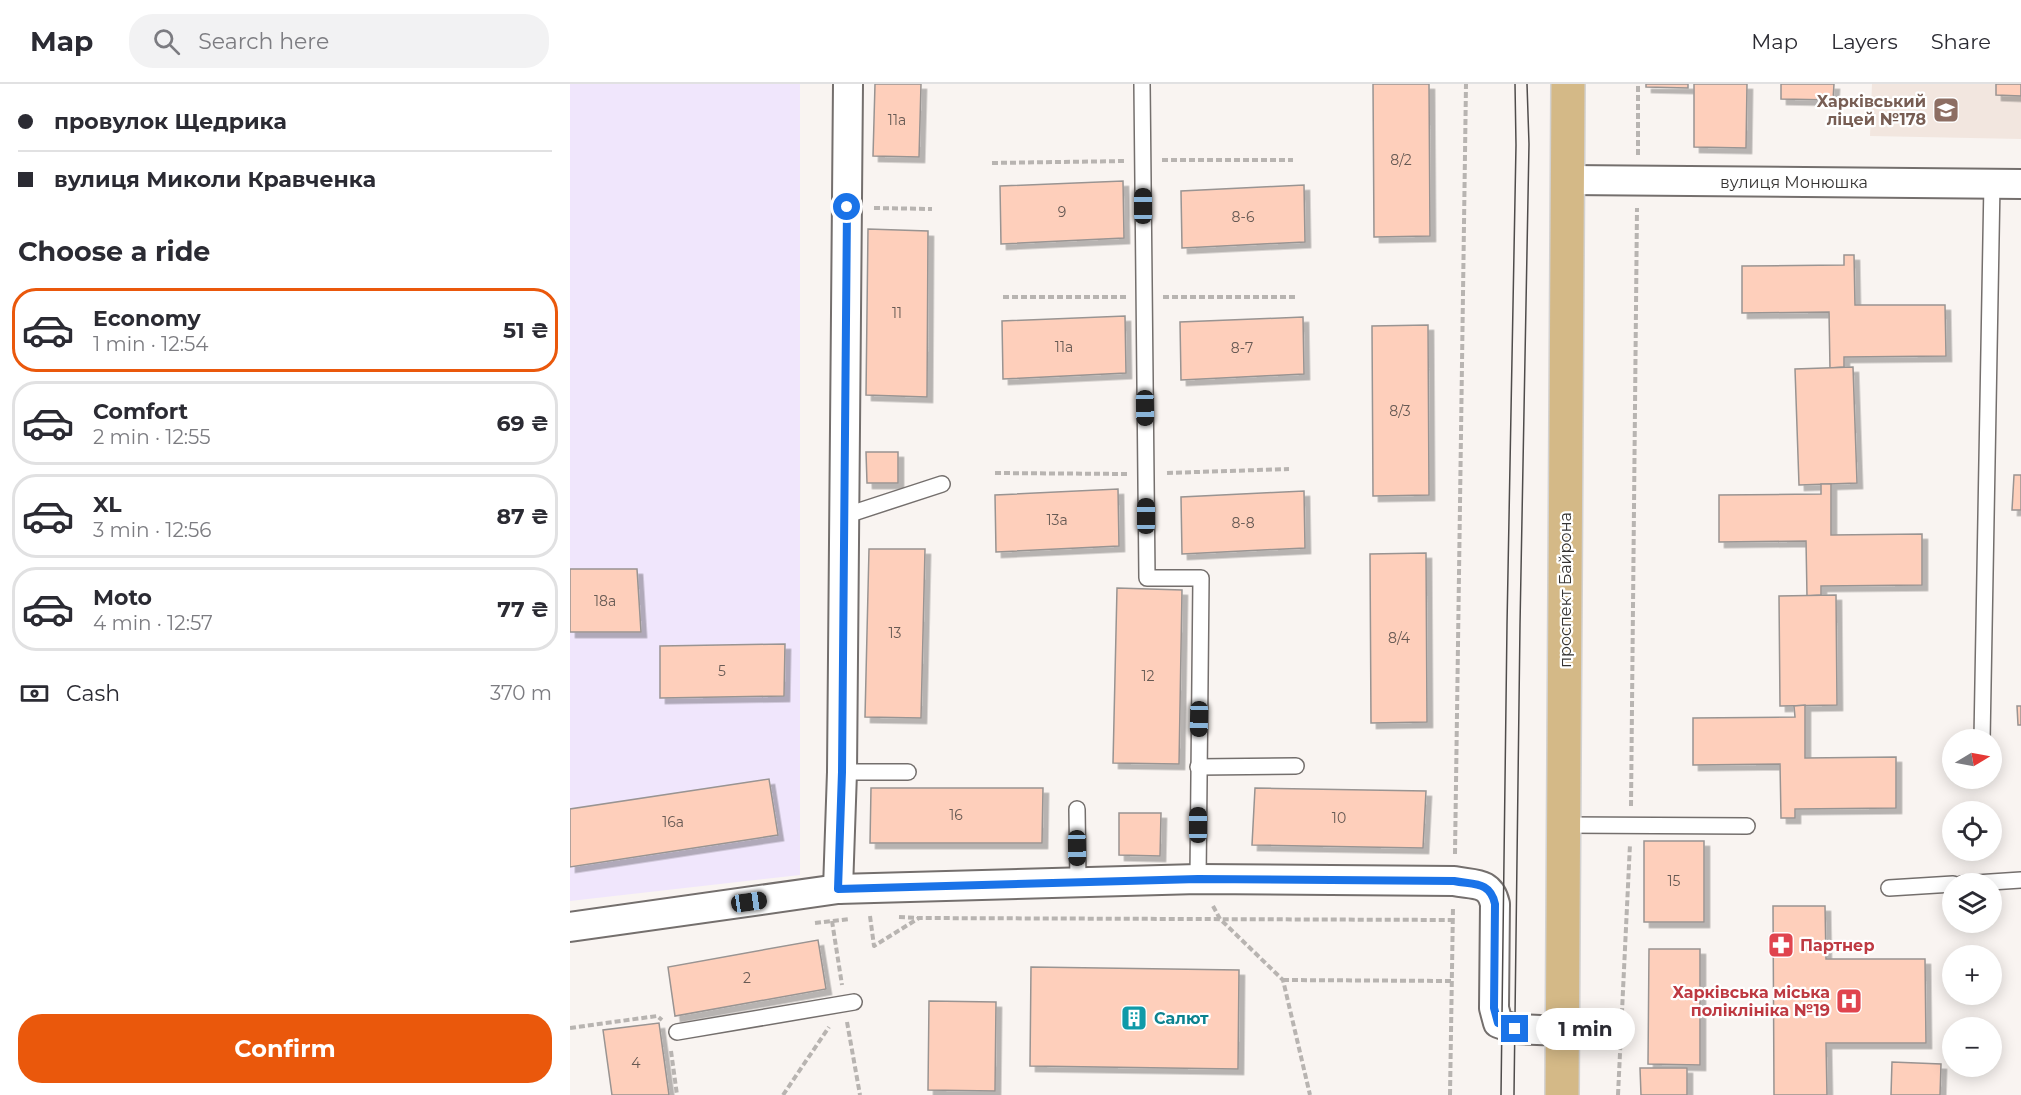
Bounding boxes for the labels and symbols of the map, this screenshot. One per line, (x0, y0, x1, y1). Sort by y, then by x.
place label: Харківський ліцей №178 (1817, 92, 1926, 129)
school or university icon: Харківський ліцей №178 (1931, 95, 1961, 125)
house number: 11а (888, 111, 906, 129)
house number: 8/2 (1390, 151, 1412, 169)
street label: вулиця Монюшка (1720, 173, 1868, 192)
car (1134, 188, 1152, 224)
route start (833, 193, 860, 220)
house number: 9 (1058, 203, 1066, 221)
house number: 8-6 (1232, 208, 1255, 226)
house number: 11 (892, 304, 902, 322)
house number: 11а (1055, 338, 1073, 356)
house number: 8-7 (1231, 339, 1253, 357)
car (1136, 390, 1154, 426)
house number: 8/3 (1389, 402, 1411, 420)
car (1137, 498, 1155, 534)
house number: 13а (1046, 511, 1068, 529)
street label: проспект Байрона (1556, 512, 1575, 668)
house number: 8-8 (1231, 514, 1255, 532)
house number: 18а (594, 592, 616, 610)
house number: 13 (889, 624, 902, 642)
house number: 8/4 (1388, 629, 1411, 647)
house number: 5 (718, 662, 726, 680)
house number: 12 (1141, 667, 1155, 685)
car (1190, 701, 1208, 737)
north arrow (1942, 729, 2002, 789)
house number: 16 (949, 806, 963, 824)
car (1189, 807, 1207, 843)
house number: 10 (1332, 809, 1346, 827)
house number: 16а (662, 813, 684, 831)
car (1068, 830, 1086, 866)
house number: 15 (1668, 872, 1681, 890)
car (730, 891, 768, 913)
pharmacy icon: Партнер (1766, 930, 1796, 960)
place label: Партнер (1800, 936, 1875, 955)
house number: 2 (743, 969, 751, 987)
place label: Харківська міська поліклініка №19 (1673, 983, 1830, 1020)
hospital icon: Харківська міська поліклініка №19 (1834, 986, 1864, 1016)
building icon: Салют (1119, 1003, 1149, 1033)
callout: 1 min (1536, 1008, 1635, 1050)
place label: Салют (1154, 1009, 1209, 1028)
route end (1501, 1015, 1528, 1042)
house number: 4 (631, 1054, 641, 1072)

